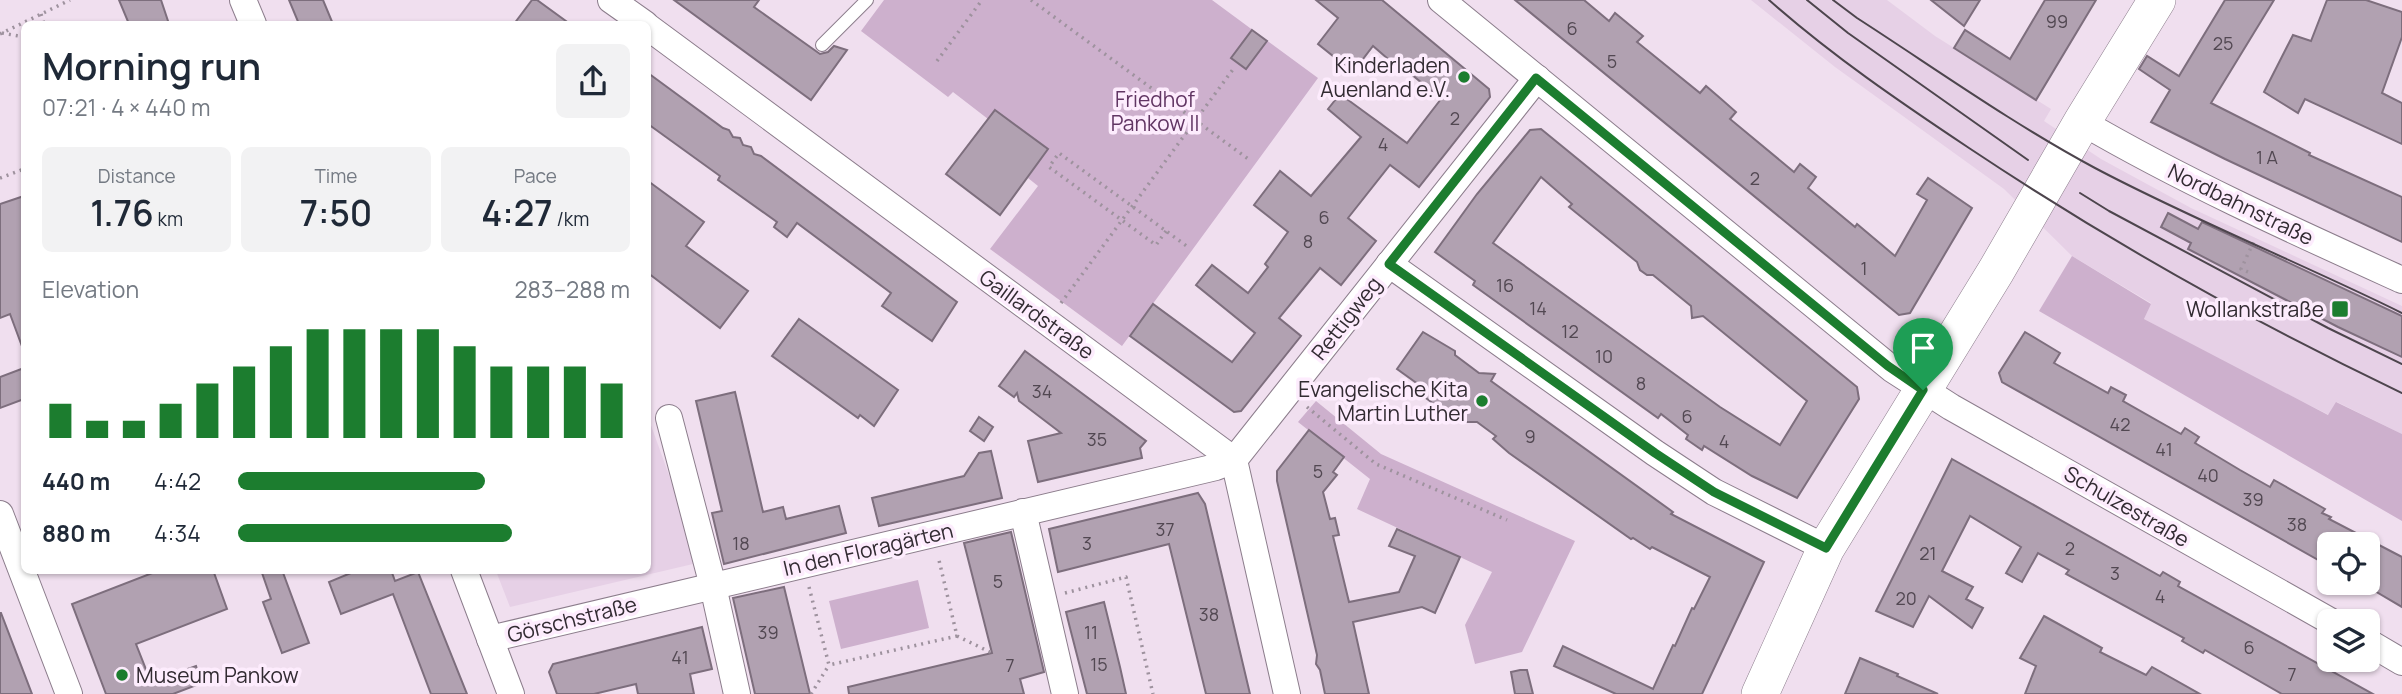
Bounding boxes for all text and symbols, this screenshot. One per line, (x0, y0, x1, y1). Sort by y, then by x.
house number: 99 (2046, 9, 2068, 33)
house number: 6 (1566, 16, 1578, 40)
house number: 25 (2213, 31, 2233, 55)
text: Morning run (42, 39, 261, 91)
button: share (556, 44, 630, 118)
house number: 5 (1607, 49, 1617, 73)
place label: Kinderladen Auenland e.V. (1320, 51, 1450, 103)
marker: Kinderladen Auenland e.V. (1456, 69, 1472, 85)
park label: Friedhof Pankow II (1111, 85, 1199, 137)
text: 07:21 · 4 × 440 m (42, 91, 210, 123)
house number: 2 (1450, 106, 1460, 130)
house number: 4 (1378, 132, 1388, 156)
house number: 1 A (2256, 145, 2279, 169)
street label: Nordbahnstraße (2164, 157, 2318, 251)
text: Distance (98, 163, 176, 189)
text: Time (315, 163, 357, 189)
text: Pace (514, 163, 557, 189)
house number: 2 (1750, 166, 1760, 190)
text: 1.76 (90, 189, 154, 237)
text: 7:50 (300, 189, 372, 237)
text: 4:27 (481, 189, 553, 237)
house number: 6 (1318, 205, 1330, 229)
text: km (154, 206, 183, 232)
text: /km (553, 206, 589, 232)
house number: 8 (1303, 229, 1313, 253)
house number: 1 (1860, 256, 1868, 280)
street label: Gaillardstraße (974, 263, 1100, 365)
street label: Rettigweg (1305, 270, 1387, 366)
text: Elevation (42, 273, 139, 305)
text: 283–288 m (514, 273, 630, 305)
house number: 16 (1496, 273, 1514, 297)
place label: Wollankstraße (2186, 295, 2324, 323)
house number: 14 (1529, 296, 1547, 320)
marker: Wollankstraße (2330, 299, 2350, 319)
pin (1893, 318, 1953, 390)
house number: 12 (1561, 319, 1579, 343)
icon: arrive (1904, 329, 1942, 367)
house number: 10 (1595, 344, 1613, 368)
house number: 8 (1636, 371, 1646, 395)
place label: Evangelische Kita Martin Luther (1298, 375, 1468, 427)
house number: 34 (1032, 379, 1052, 403)
marker: Evangelische Kita Martin Luther (1474, 393, 1490, 409)
house number: 6 (1681, 404, 1693, 428)
house number: 42 (2110, 412, 2130, 436)
house number: 9 (1524, 424, 1536, 448)
house number: 35 (1087, 427, 1107, 451)
house number: 4 (1719, 429, 1729, 453)
house number: 41 (2155, 437, 2173, 461)
house number: 5 (1313, 459, 1323, 483)
street label: Schulzestraße (2059, 459, 2195, 553)
house number: 40 (2197, 463, 2219, 487)
text: 440 m (42, 465, 110, 497)
text: 4:42 (154, 465, 201, 497)
house number: 39 (2242, 487, 2264, 511)
house number: 38 (2287, 512, 2307, 536)
street label: In den Floragärten (780, 516, 956, 582)
text: 880 m (42, 517, 111, 549)
text: 4:34 (154, 517, 201, 549)
house number: 37 (1156, 517, 1175, 541)
house number: 18 (732, 531, 750, 555)
house number: 3 (1082, 531, 1092, 555)
map controls (2317, 532, 2380, 672)
button: locate (2317, 532, 2380, 595)
house number: 2 (2065, 536, 2075, 560)
house number: 21 (1919, 541, 1937, 565)
house number: 3 (2110, 561, 2120, 585)
house number: 5 (993, 569, 1003, 593)
house number: 4 (2155, 584, 2165, 608)
house number: 20 (1895, 586, 1917, 610)
street label: Görschstraße (504, 589, 640, 649)
house number: 38 (1199, 602, 1219, 626)
button: layers (2317, 609, 2380, 672)
house number: 39 (757, 620, 779, 644)
house number: 11 (1084, 620, 1098, 644)
house number: 6 (2243, 635, 2255, 659)
house number: 41 (671, 645, 689, 669)
house number: 15 (1090, 652, 1108, 676)
house number: 7 (1005, 653, 1015, 677)
place label: Museum Pankow (136, 661, 299, 689)
house number: 7 (2287, 662, 2297, 686)
marker: Museum Pankow (114, 667, 130, 683)

